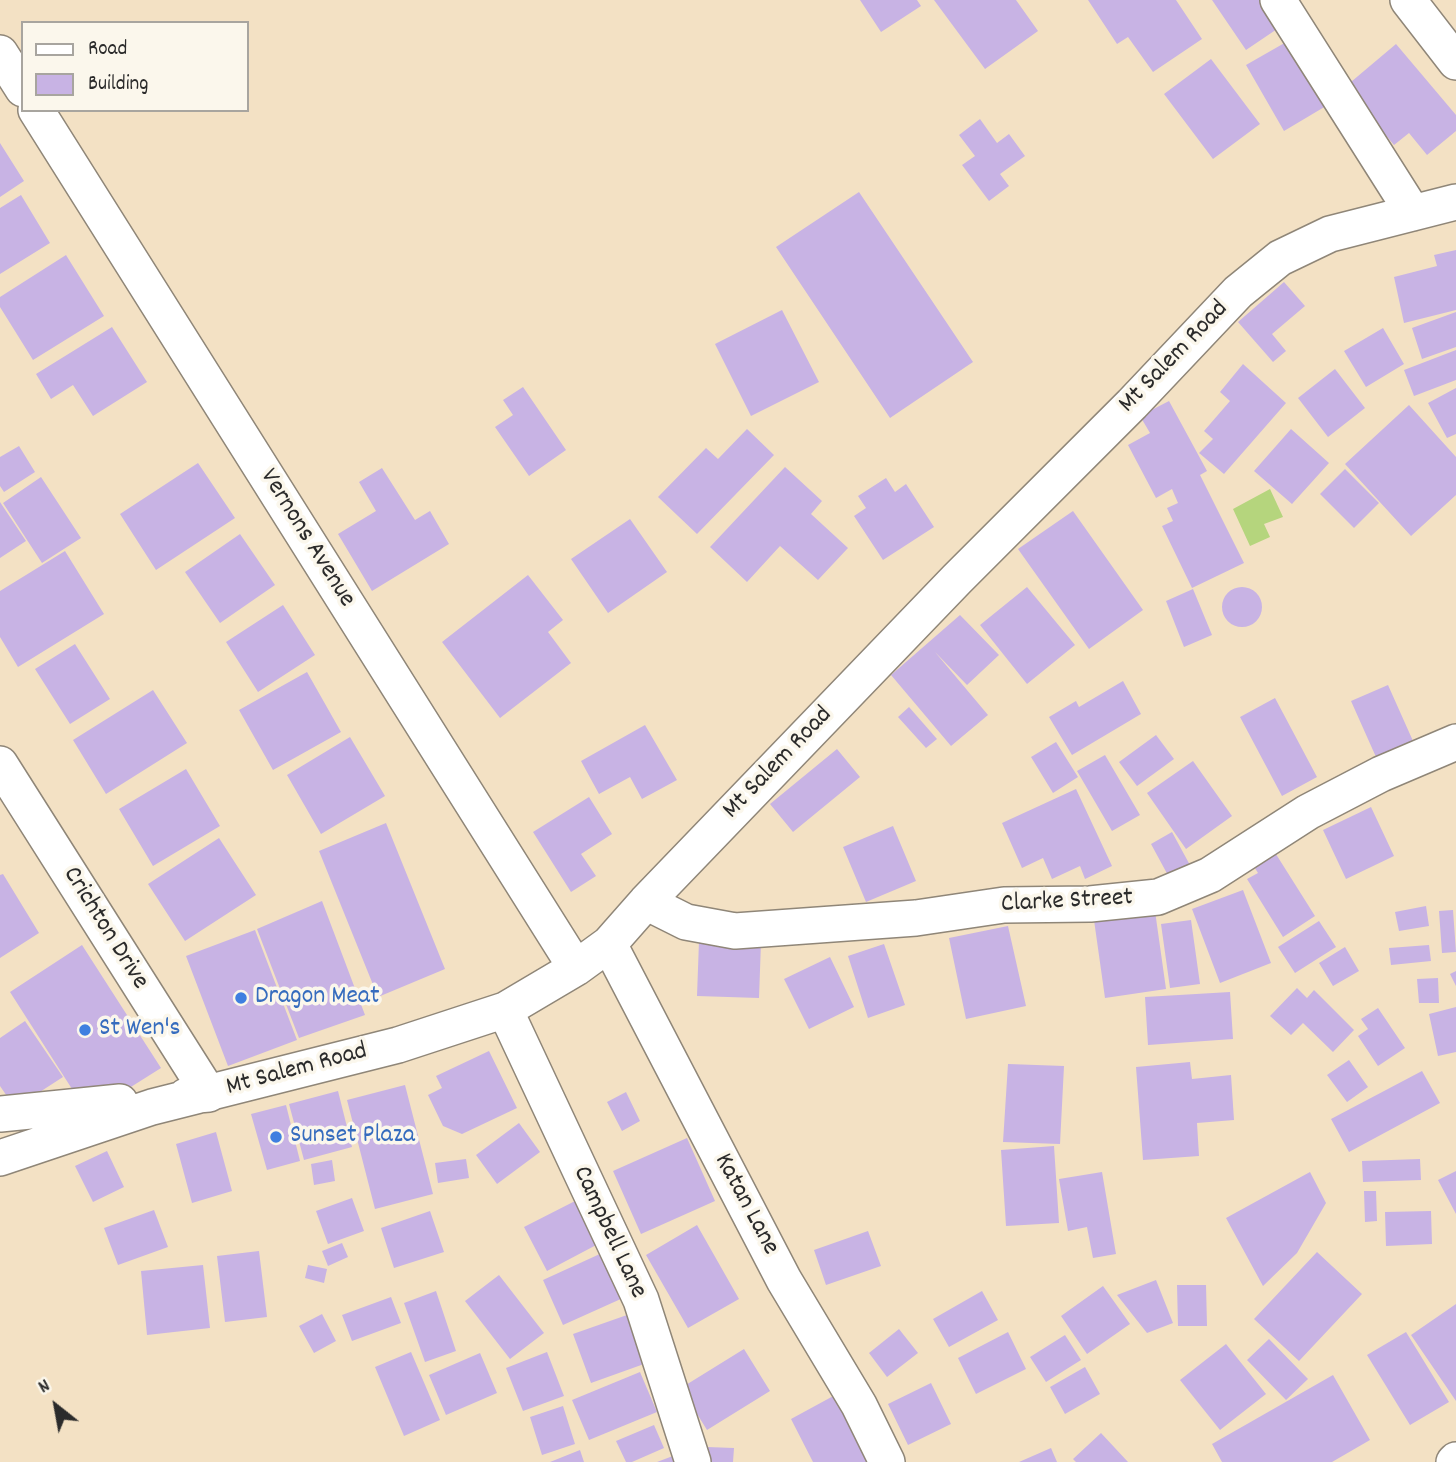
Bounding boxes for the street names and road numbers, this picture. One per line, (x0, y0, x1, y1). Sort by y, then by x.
street label: Mt Salem Road (1114, 295, 1236, 421)
street label: Vernons Avenue (251, 464, 361, 614)
street label: Mt Salem Road (718, 701, 840, 827)
street label: Crichton Drive (54, 862, 154, 996)
street label: Clarke Street (1000, 884, 1134, 922)
street label: Mt Salem Road (223, 1037, 371, 1105)
street label: Katan Lane (705, 1149, 785, 1261)
street label: Campbell Lane (564, 1162, 652, 1304)

